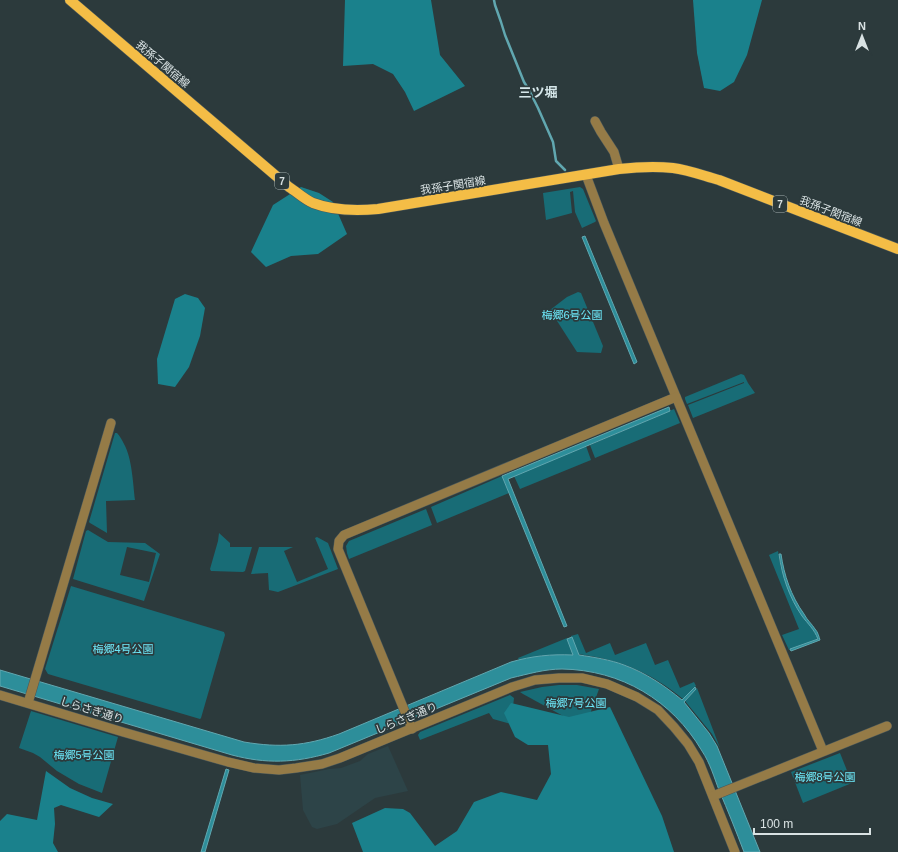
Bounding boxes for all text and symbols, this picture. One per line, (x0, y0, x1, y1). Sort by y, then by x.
north arrow (842, 16, 882, 56)
text: N (858, 20, 866, 32)
street label: 我孫子関宿線 (134, 38, 192, 90)
district label: 三ツ堀 (518, 85, 558, 100)
road number: 7 (275, 173, 289, 189)
street label: 我孫子関宿線 (419, 174, 487, 196)
street label: 我孫子関宿線 (798, 194, 864, 228)
road number: 7 (773, 196, 787, 212)
park label: 梅郷6号公園 (541, 309, 603, 321)
park label: 梅郷4号公園 (92, 643, 154, 655)
street label: しらさぎ通り (59, 695, 125, 725)
park label: 梅郷7号公園 (545, 697, 607, 709)
street label: しらさぎ通り (373, 700, 439, 736)
park label: 梅郷5号公園 (53, 749, 115, 761)
park label: 梅郷8号公園 (794, 771, 856, 783)
scale bar (754, 810, 870, 836)
text: 100 m (760, 817, 793, 831)

